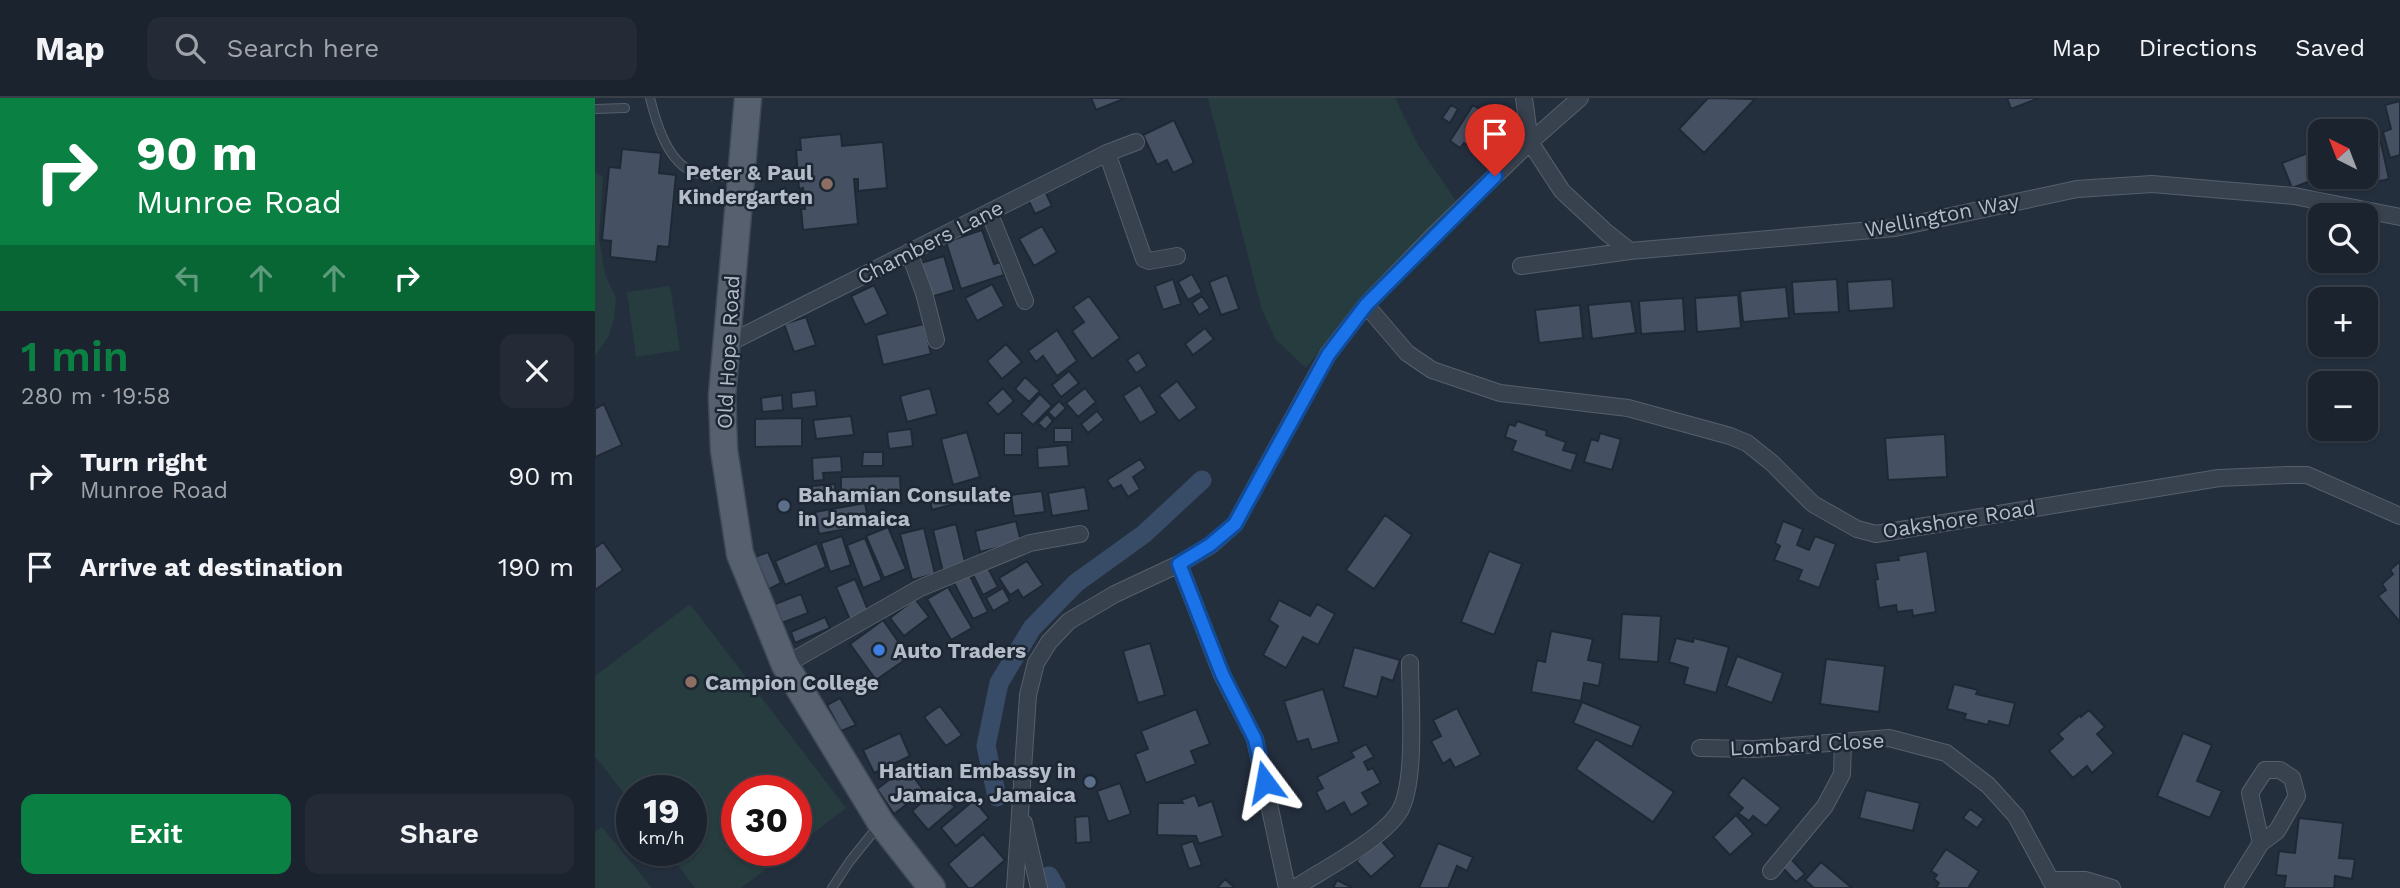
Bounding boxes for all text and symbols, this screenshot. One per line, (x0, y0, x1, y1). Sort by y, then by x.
search box (147, 17, 637, 80)
text: Map (35, 29, 105, 68)
icon: search (171, 29, 209, 67)
text: Search here (227, 33, 379, 63)
text: Map (2052, 34, 2101, 62)
text: Directions (2139, 34, 2257, 62)
text: Saved (2295, 34, 2365, 62)
pin (1465, 104, 1525, 176)
icon: arrive (1476, 115, 1514, 153)
north arrow (2308, 119, 2378, 189)
map controls (2308, 119, 2378, 441)
text: 90 m (136, 124, 258, 182)
icon: right (21, 126, 112, 217)
place label: Peter & Paul Kindergarten (678, 160, 813, 209)
marker: Peter & Paul Kindergarten (819, 176, 835, 192)
text: Munroe Road (136, 183, 342, 221)
street label: Wellington Way (1863, 188, 2021, 242)
street label: Chambers Lane (853, 194, 1007, 290)
button: search (2308, 203, 2378, 273)
icon: left (169, 259, 207, 297)
icon: ahead (242, 259, 280, 297)
icon: ahead (315, 259, 353, 297)
icon: right (388, 259, 426, 297)
street label: Old Hope Road (711, 274, 745, 430)
button: + (2308, 287, 2378, 357)
text: 1 min (21, 332, 129, 381)
button: close (500, 334, 574, 408)
button: − (2308, 371, 2378, 441)
text: 280 m · 19:58 (21, 383, 171, 410)
text: Turn right (80, 447, 207, 477)
icon: right (21, 457, 59, 495)
text: 90 m (508, 461, 574, 491)
text: Munroe Road (80, 477, 228, 504)
place label: Bahamian Consulate in Jamaica (798, 482, 1011, 531)
street label: Oakshore Road (1881, 495, 2037, 543)
marker: Bahamian Consulate in Jamaica (776, 498, 792, 514)
icon: arrive (21, 548, 59, 586)
text: Arrive at destination (80, 552, 343, 582)
text: 190 m (498, 552, 574, 582)
place label: Auto Traders (893, 638, 1026, 663)
marker: Auto Traders (871, 642, 887, 658)
place label: Campion College (705, 670, 879, 695)
marker: Campion College (683, 674, 699, 690)
street label: Lombard Close (1729, 727, 1885, 761)
position arrow (1228, 745, 1302, 819)
place label: Haitian Embassy in Jamaica, Jamaica (879, 758, 1077, 807)
marker: Haitian Embassy in Jamaica, Jamaica (1082, 774, 1098, 790)
speed limit sign: 30 (721, 775, 812, 866)
text: 19 (643, 790, 680, 832)
button: Exit (21, 794, 291, 874)
button: Share (305, 794, 574, 874)
text: km/h (638, 827, 685, 848)

